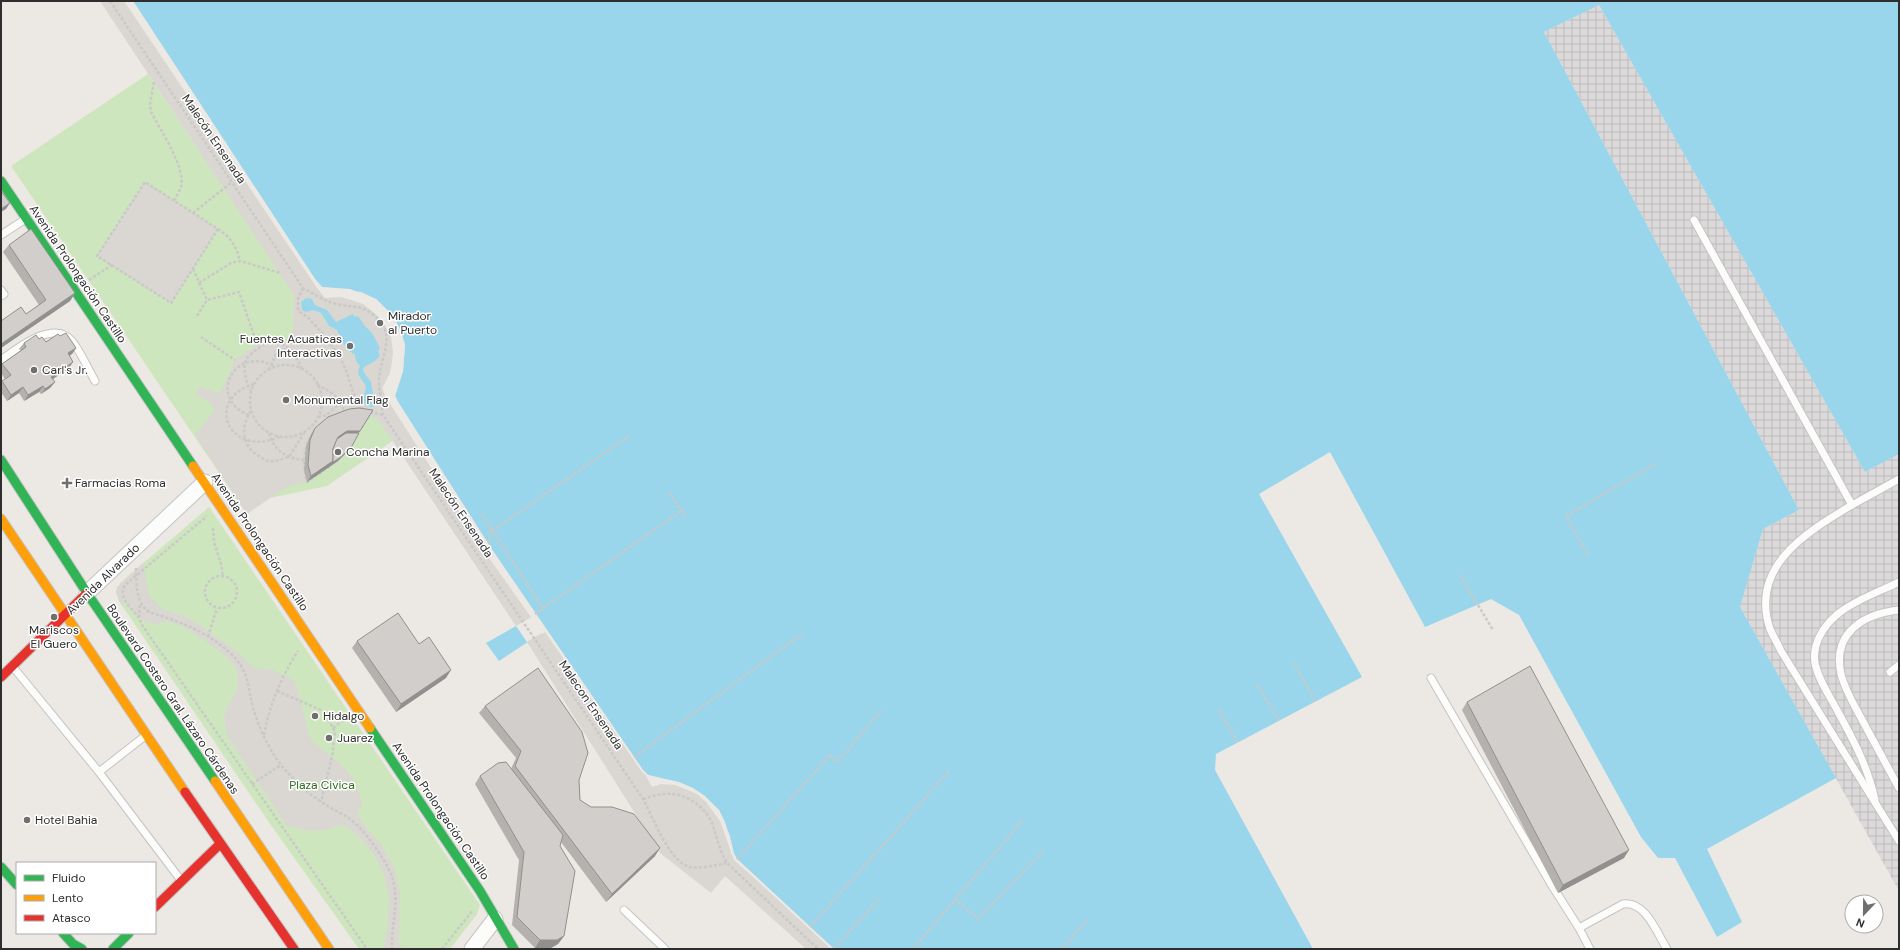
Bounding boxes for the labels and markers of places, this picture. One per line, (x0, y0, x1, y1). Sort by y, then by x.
place label: Mirador al Puerto (388, 308, 437, 338)
marker: Mirador al Puerto (375, 318, 385, 328)
place label: Fuentes Acuaticas Interactivas (240, 331, 342, 361)
marker: Fuentes Acuaticas Interactivas (345, 341, 355, 351)
place label: Carl's Jr. (42, 362, 88, 378)
marker: Carl's Jr. (29, 365, 39, 375)
place label: Monumental Flag (294, 392, 389, 408)
marker: Monumental Flag (281, 395, 291, 405)
place label: Concha Marina (346, 444, 429, 460)
marker: Concha Marina (333, 447, 343, 457)
place label: Farmacias Roma (75, 475, 166, 491)
marker: Farmacias Roma (62, 478, 72, 488)
marker: Mariscos El Guero (49, 612, 59, 622)
place label: Mariscos El Guero (29, 622, 79, 652)
place label: Hidalgo (323, 708, 364, 724)
marker: Hidalgo (310, 711, 320, 721)
place label: Juarez (337, 730, 373, 746)
marker: Juarez (324, 733, 334, 743)
place label: Hotel Bahia (35, 812, 97, 828)
marker: Hotel Bahia (22, 815, 32, 825)

